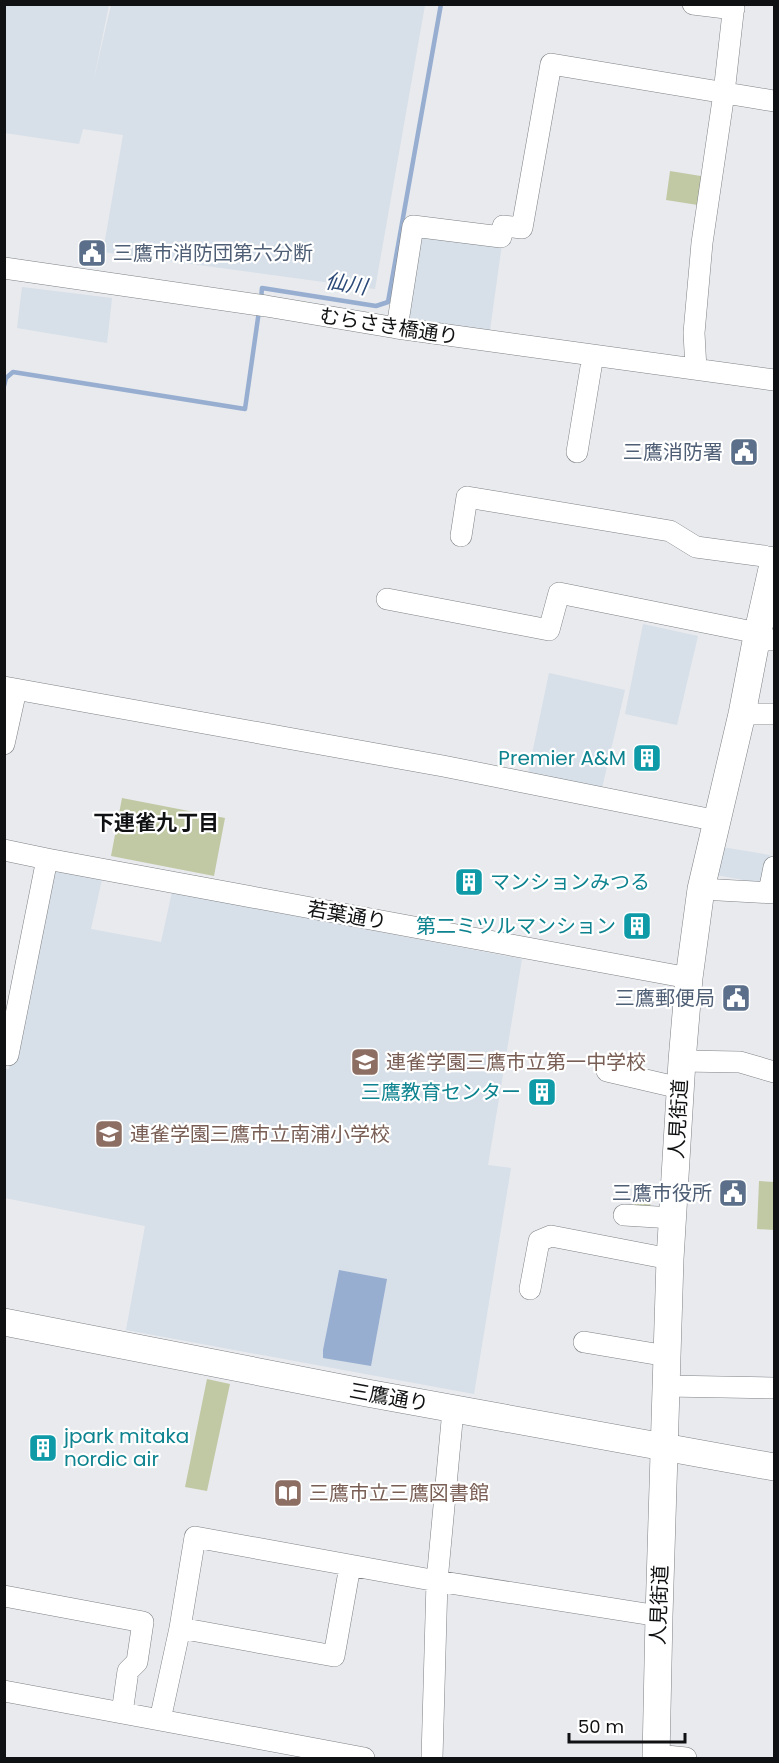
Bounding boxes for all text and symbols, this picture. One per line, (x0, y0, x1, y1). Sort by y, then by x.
public building icon: 三鷹市消防団第六分断 (76, 237, 108, 269)
place label: 三鷹市消防団第六分断 (113, 239, 313, 267)
water label: 仙川 (323, 266, 371, 301)
street label: むらさき橋通り (318, 301, 460, 351)
public building icon: 三鷹消防署 (728, 436, 760, 468)
place label: 三鷹消防署 (623, 438, 723, 466)
building icon: Premier A&M (631, 742, 663, 774)
place label: Premier A&M (498, 744, 626, 772)
district label: 下連雀九丁目 (93, 808, 219, 837)
building icon: マンションみつる (453, 866, 485, 898)
place label: マンションみつる (490, 868, 650, 896)
street label: 若葉通り (305, 894, 389, 936)
building icon: 第二ミツルマンション (621, 910, 653, 942)
place label: 第二ミツルマンション (416, 912, 616, 940)
public building icon: 三鷹郵便局 (720, 982, 752, 1014)
place label: 三鷹郵便局 (615, 984, 715, 1012)
school or university icon: 連雀学園三鷹市立第一中学校 (349, 1046, 381, 1078)
place label: 連雀学園三鷹市立第一中学校 (386, 1048, 646, 1076)
building icon: 三鷹教育センター (526, 1076, 558, 1108)
place label: 三鷹教育センター (361, 1078, 521, 1106)
street label: 人見街道 (662, 1078, 694, 1160)
school or university icon: 連雀学園三鷹市立南浦小学校 (93, 1118, 125, 1150)
place label: 連雀学園三鷹市立南浦小学校 (130, 1120, 390, 1148)
public building icon: 三鷹市役所 (717, 1177, 749, 1209)
place label: 三鷹市役所 (612, 1179, 712, 1207)
street label: 三鷹通り (347, 1376, 431, 1418)
place label: jpark mitaka nordic air (63, 1422, 189, 1473)
building icon: jpark mitaka nordic air (27, 1432, 59, 1464)
library icon: 三鷹市立三鷹図書館 (272, 1477, 304, 1509)
place label: 三鷹市立三鷹図書館 (309, 1479, 489, 1507)
street label: 人見街道 (644, 1565, 674, 1645)
scale bar (569, 1706, 684, 1744)
text: 50 m (578, 1714, 624, 1739)

